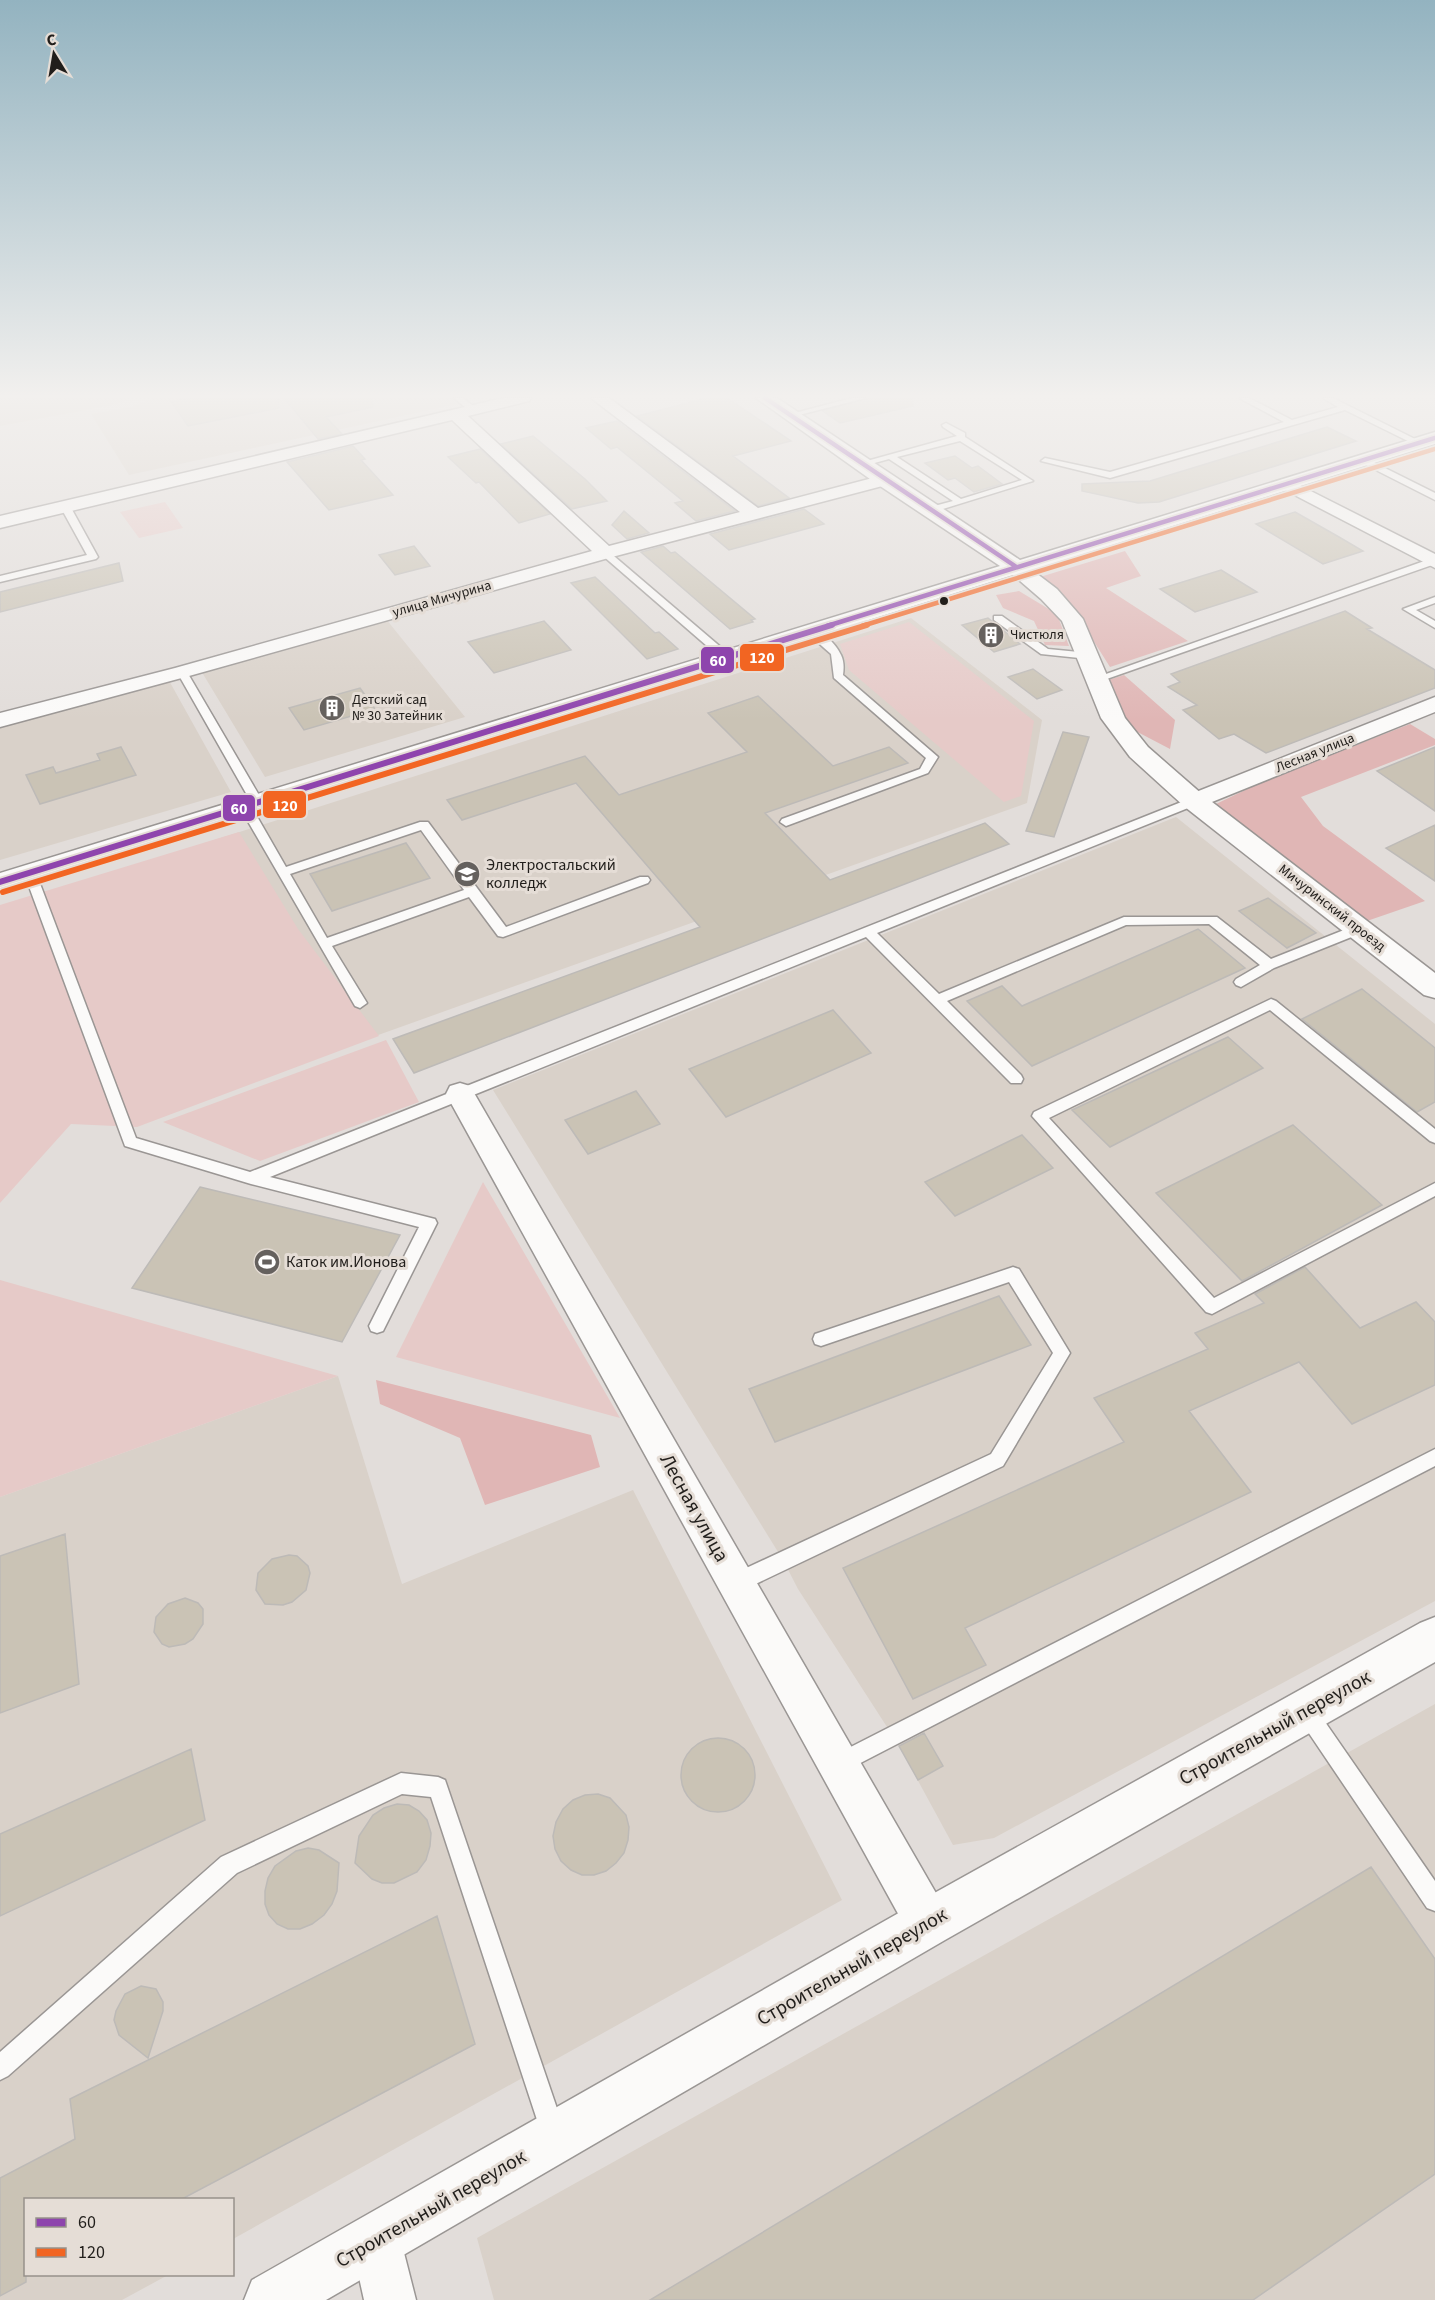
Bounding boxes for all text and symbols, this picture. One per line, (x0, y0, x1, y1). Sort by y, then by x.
north arrow (24, 24, 84, 84)
text: С (45, 29, 58, 52)
street label: улица Мичурина (390, 575, 494, 623)
unlabelled marker (938, 595, 950, 607)
building icon: Чистюля (976, 620, 1006, 650)
place label: Чистюля (1010, 625, 1064, 645)
line badge: 120 (739, 643, 785, 672)
line badge: 60 (700, 646, 735, 674)
text: 120 (749, 647, 775, 669)
text: 60 (710, 650, 726, 672)
place label: Детский сад № 30 Затейник (352, 690, 442, 726)
building icon: Детский сад № 30 Затейник (317, 693, 347, 723)
street label: Лесная улица (1272, 728, 1358, 778)
line badge: 120 (262, 790, 307, 819)
line badge: 60 (222, 794, 256, 822)
text: 120 (272, 795, 298, 817)
text: 60 (231, 798, 247, 820)
place label: Электростальский колледж (486, 854, 616, 894)
school or university icon: Электростальский колледж (452, 859, 482, 889)
street label: Мичуринский проезд (1274, 860, 1390, 957)
sports icon: Каток им.Ионова (252, 1247, 282, 1277)
place label: Каток им.Ионова (286, 1251, 406, 1273)
street label: Лесная улица (653, 1449, 735, 1567)
street label: Строительный переулок (1174, 1664, 1376, 1792)
street label: Строительный переулок (752, 1901, 952, 2033)
street label: Строительный переулок (331, 2143, 531, 2275)
legend (24, 2198, 234, 2276)
text: 60 (78, 2210, 96, 2235)
text: 120 (78, 2240, 105, 2265)

